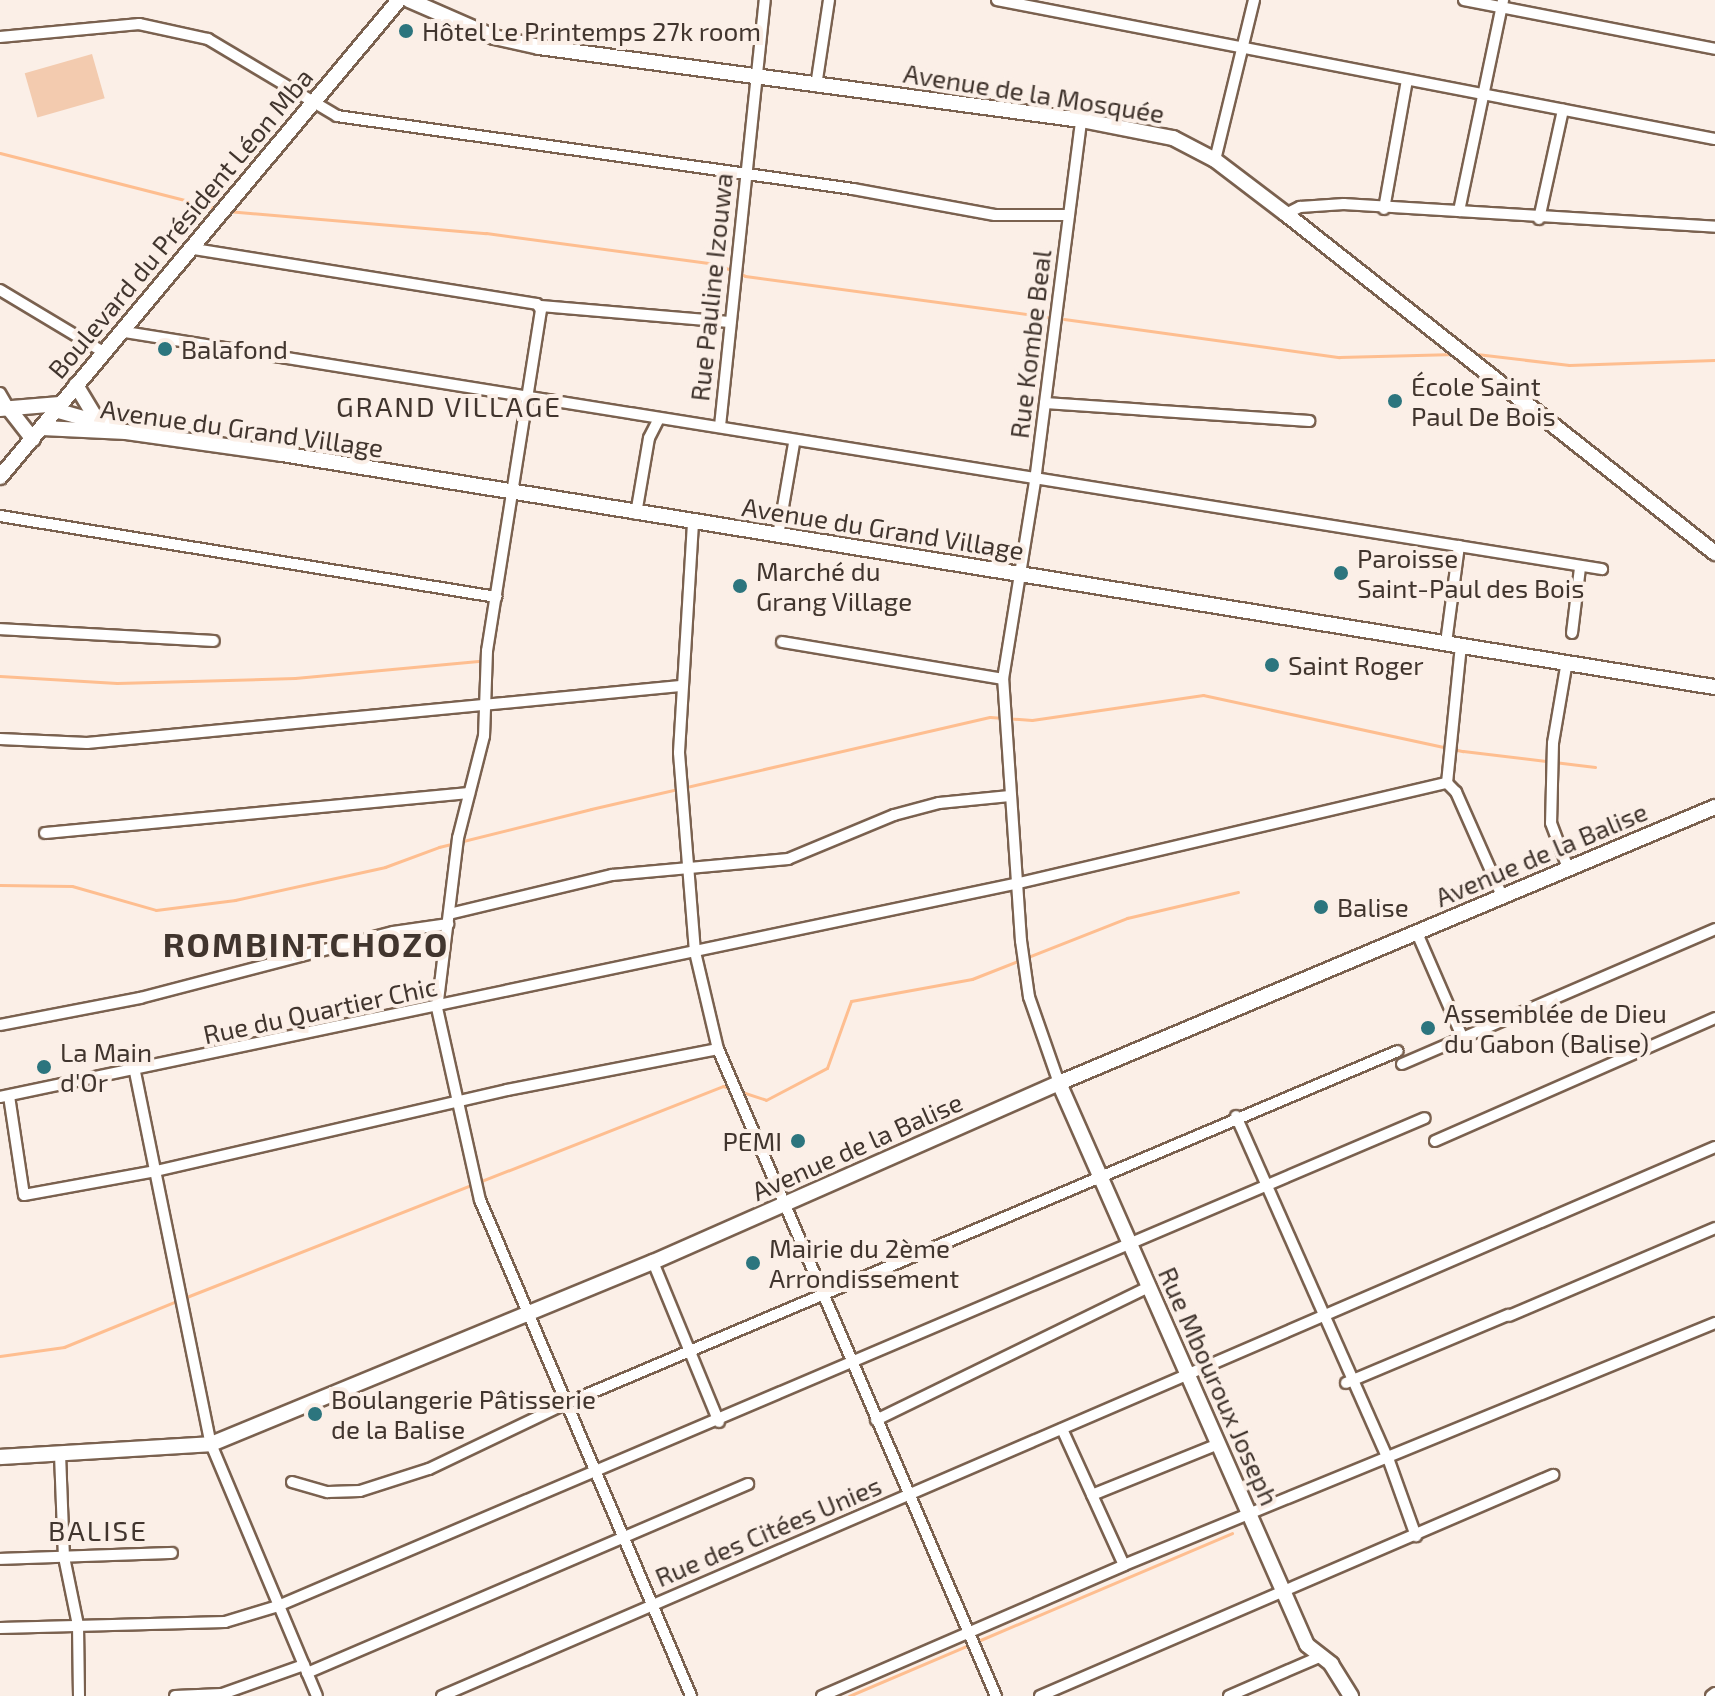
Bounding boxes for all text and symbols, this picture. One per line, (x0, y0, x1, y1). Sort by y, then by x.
place label: Hôtel Le Printemps 27k room (422, 15, 762, 47)
marker: Hôtel Le Printemps 27k room (397, 22, 415, 40)
street label: Avenue de la Mosquée (901, 57, 1167, 129)
street label: Boulevard du Président Léon Mba (41, 62, 319, 384)
street label: Rue Pauline Izouwa (684, 171, 738, 403)
street label: Rue Kombe Beal (1003, 248, 1057, 440)
place label: Balafond (181, 333, 288, 365)
marker: Balafond (156, 340, 174, 358)
place label: École Saint Paul De Bois (1411, 370, 1556, 432)
district label: GRAND VILLAGE (336, 389, 562, 423)
marker: École Saint Paul De Bois (1386, 392, 1404, 410)
street label: Avenue du Grand Village (98, 393, 386, 463)
street label: Avenue du Grand Village (740, 490, 1026, 566)
place label: Paroisse Saint-Paul des Bois (1357, 542, 1585, 604)
place label: Marché du Grang Village (756, 555, 913, 616)
marker: Paroisse Saint-Paul des Bois (1332, 564, 1350, 582)
marker: Marché du Grang Village (731, 577, 749, 595)
place label: Saint Roger (1288, 649, 1424, 681)
marker: Saint Roger (1263, 656, 1281, 674)
street label: Avenue de la Balise (1430, 795, 1652, 913)
place label: Balise (1337, 891, 1409, 923)
marker: Balise (1312, 898, 1330, 916)
district label: ROMBINTCHOZO (163, 924, 449, 964)
street label: Rue du Quartier Chic (200, 970, 440, 1050)
place label: Assemblée de Dieu du Gabon (Balise) (1444, 997, 1667, 1058)
marker: Assemblée de Dieu du Gabon (Balise) (1419, 1019, 1437, 1037)
place label: La Main d'Or (60, 1036, 152, 1098)
marker: La Main d'Or (35, 1058, 53, 1076)
street label: Avenue de la Balise (747, 1086, 967, 1206)
place label: PEMI (722, 1125, 782, 1157)
marker: PEMI (789, 1132, 807, 1150)
place label: Mairie du 2ème Arrondissement (769, 1232, 959, 1294)
marker: Mairie du 2ème Arrondissement (744, 1254, 762, 1272)
street label: Rue Mbouroux Joseph (1152, 1262, 1286, 1510)
place label: Boulangerie Pâtisserie de la Balise (331, 1383, 596, 1444)
marker: Boulangerie Pâtisserie de la Balise (306, 1405, 324, 1423)
street label: Rue des Citées Unies (650, 1469, 886, 1593)
district label: BALISE (48, 1513, 148, 1547)

